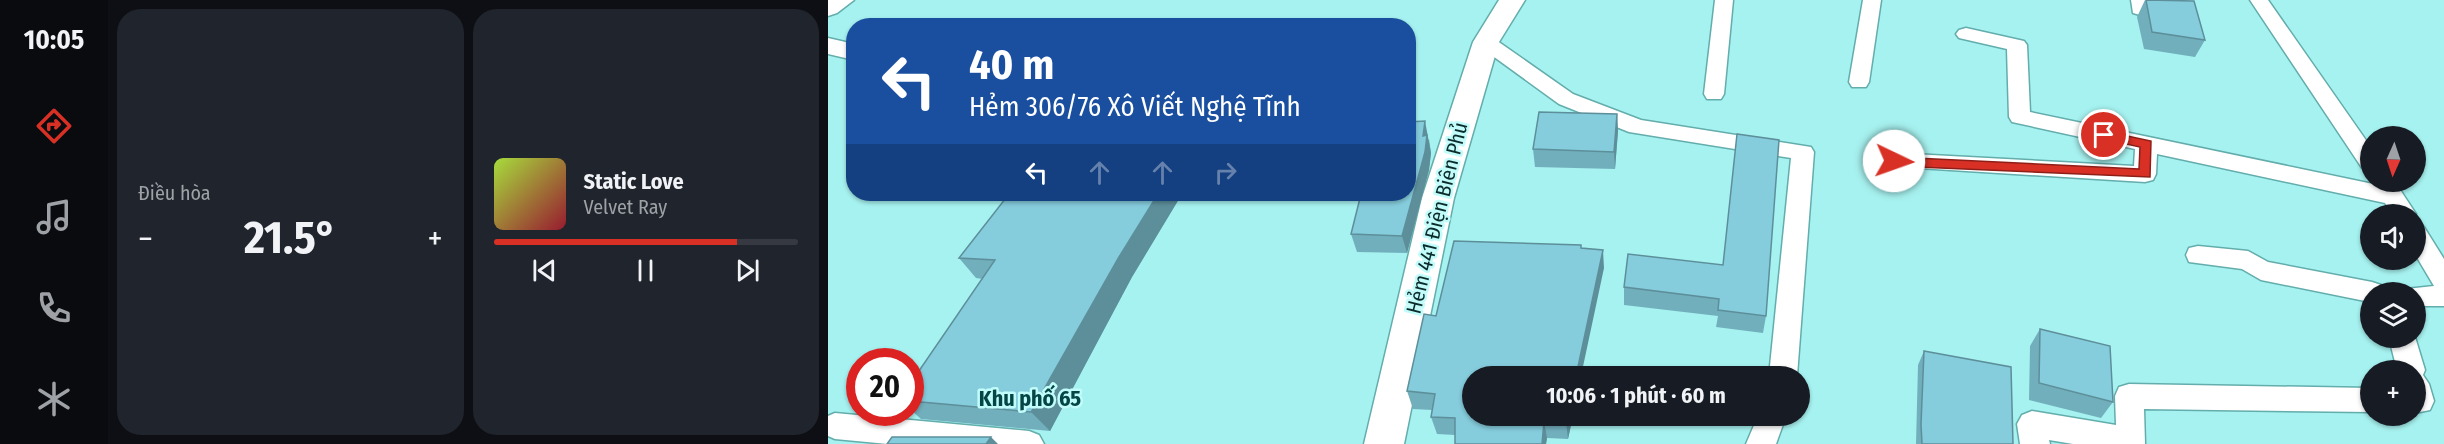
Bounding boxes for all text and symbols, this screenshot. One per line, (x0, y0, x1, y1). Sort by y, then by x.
text: 10:05 (24, 24, 84, 56)
text: 40 m (969, 40, 1054, 90)
icon: left (870, 42, 948, 120)
text: Hẻm 306/76 Xô Viết Nghệ Tĩnh (969, 91, 1301, 123)
icon: directions (33, 105, 75, 147)
pin (2078, 109, 2129, 160)
icon: arrive (2087, 118, 2120, 151)
street label: Hẻm 441 Điện Biên Phủ (1401, 120, 1473, 316)
north arrow (2360, 126, 2426, 192)
map controls (2360, 126, 2426, 426)
position arrow (1862, 129, 1926, 193)
icon: left (1020, 156, 1053, 189)
icon: ahead (1083, 156, 1116, 189)
icon: ahead (1146, 156, 1179, 189)
icon: right (1209, 156, 1242, 189)
text: Static Love (584, 168, 684, 195)
text: Điều hòa (138, 181, 211, 205)
text: Velvet Ray (584, 195, 667, 219)
icon: music (33, 196, 75, 238)
button: sound (2360, 204, 2426, 270)
text: 21.5° (244, 211, 336, 265)
text: − (138, 219, 153, 259)
text: + (427, 219, 443, 259)
icon: previous (528, 254, 561, 287)
icon: pause (629, 254, 662, 287)
icon: next (731, 254, 764, 287)
button: layers (2360, 282, 2426, 348)
icon: phone (33, 287, 75, 329)
speed limit sign: 20 (846, 348, 924, 426)
button: + (2360, 360, 2426, 426)
icon: climate (33, 378, 75, 420)
text: 10:06 · 1 phút · 60 m (1546, 382, 1726, 409)
district label: Khu phố 65 (979, 384, 1081, 412)

